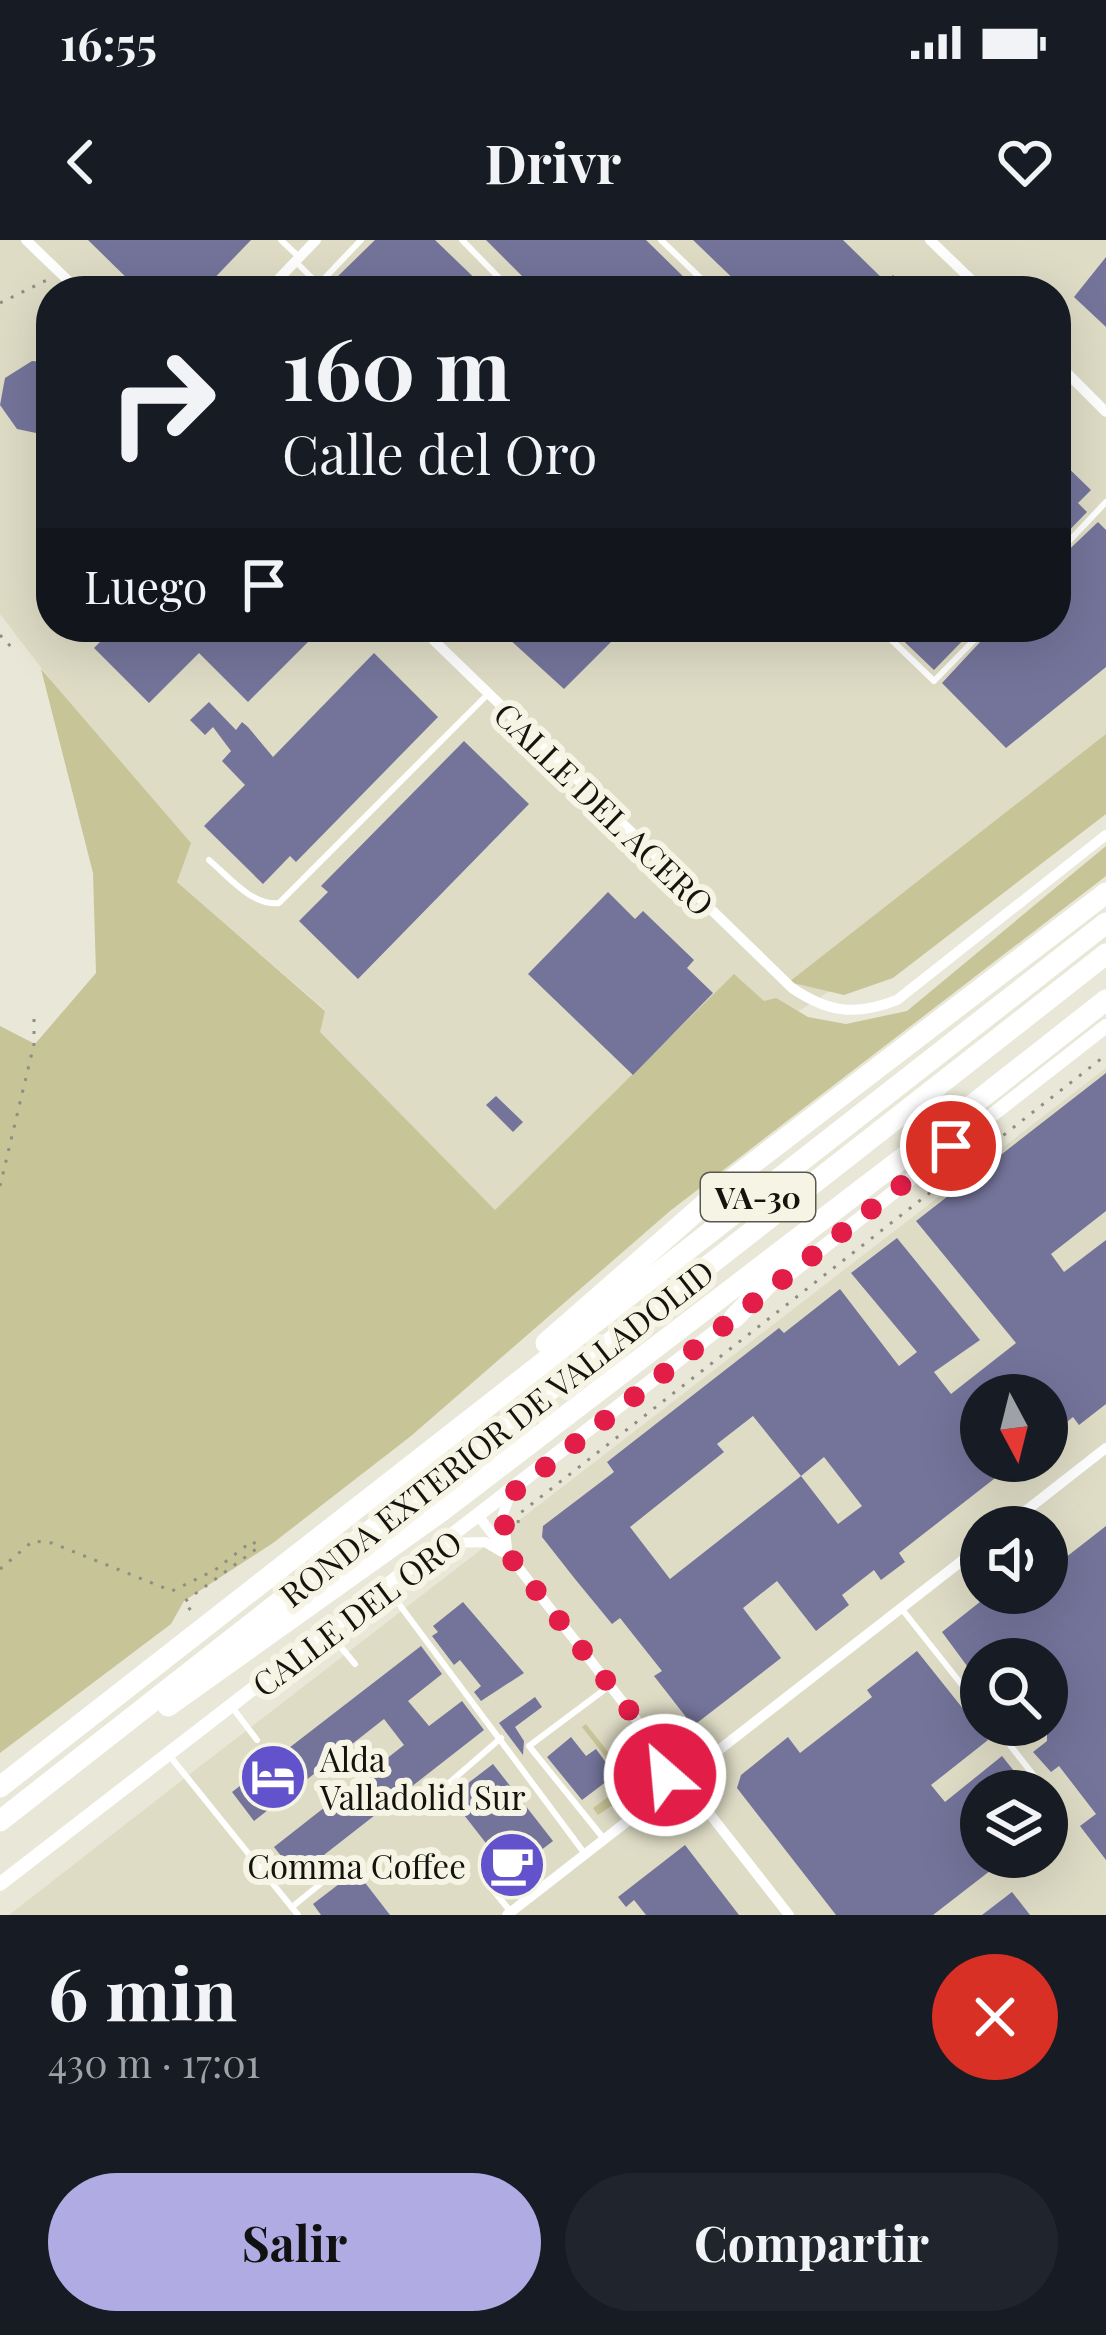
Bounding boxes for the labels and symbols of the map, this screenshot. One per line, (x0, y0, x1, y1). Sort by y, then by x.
street label: CALLE DEL ACERO (486, 692, 724, 924)
pin (900, 1095, 1002, 1197)
road number: VA-30 (701, 1173, 815, 1221)
street label: RONDA EXTERIOR DE VALLADOLID (270, 1249, 722, 1615)
north arrow (960, 1374, 1068, 1482)
street label: CALLE DEL ORO (242, 1519, 470, 1705)
position arrow (602, 1712, 728, 1838)
place label: Alda Valladolid Sur (319, 1736, 526, 1818)
hotel icon: Alda Valladolid Sur (238, 1742, 308, 1812)
cafe icon: Comma Coffee (477, 1830, 547, 1900)
place label: Comma Coffee (247, 1843, 466, 1887)

